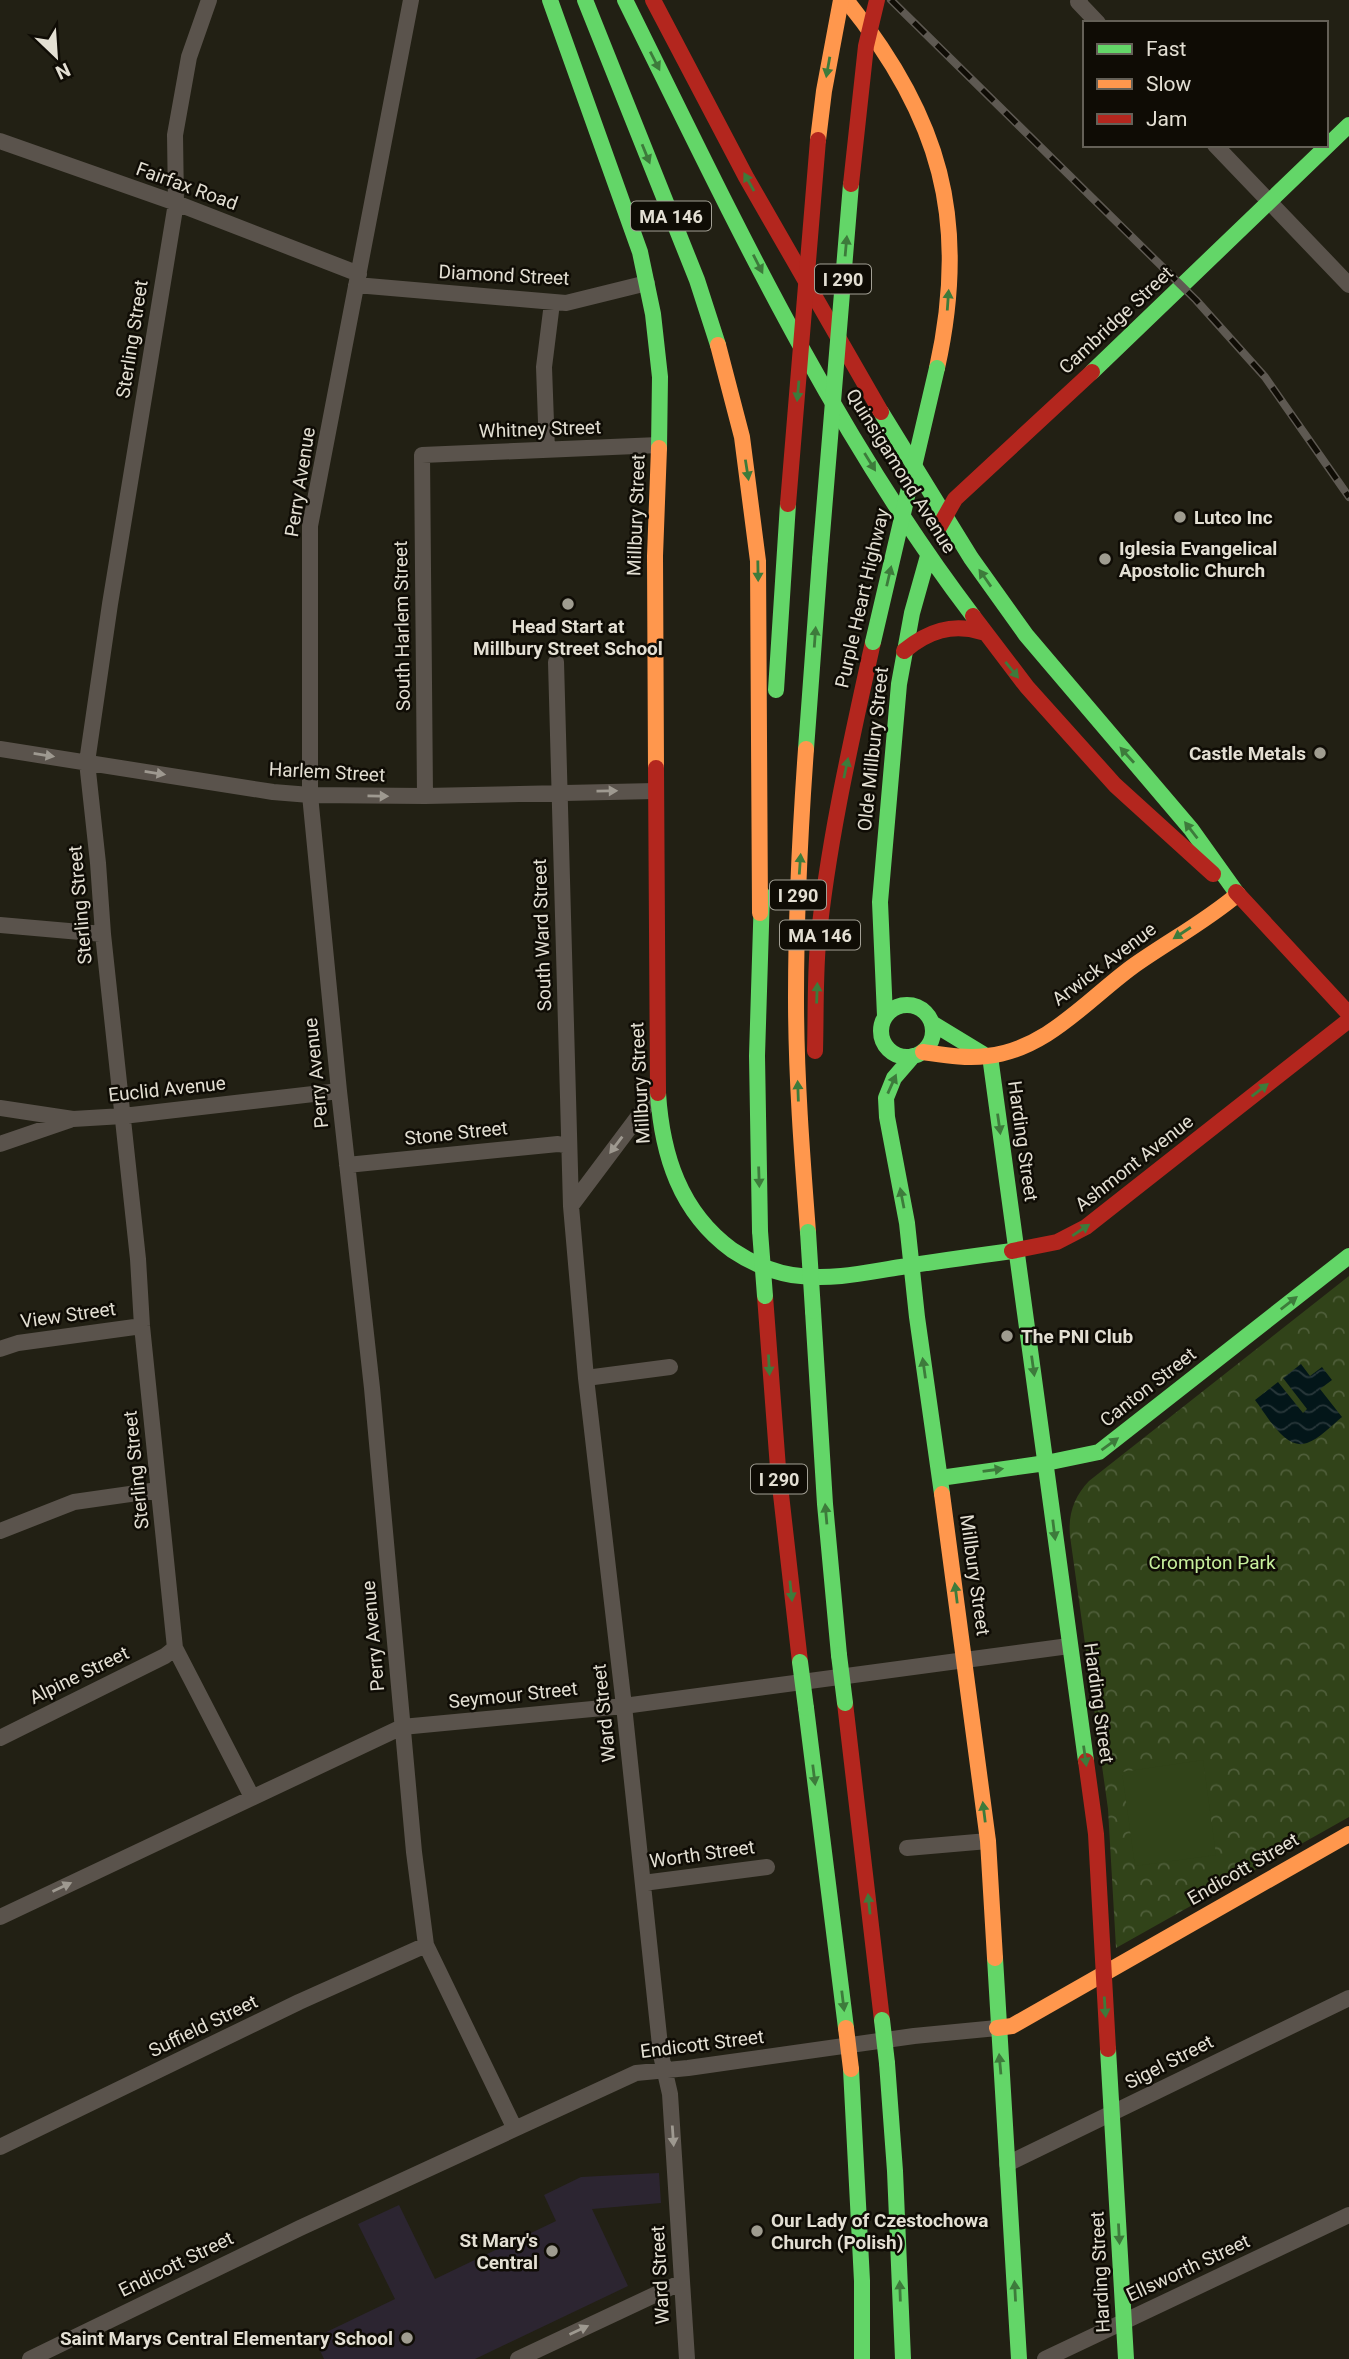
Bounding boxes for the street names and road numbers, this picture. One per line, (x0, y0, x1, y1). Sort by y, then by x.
street label: Fairfax Road (133, 157, 241, 215)
road number: MA 146 (631, 202, 711, 230)
street label: Diamond Street (438, 260, 570, 290)
street label: Cambridge Street (1054, 261, 1178, 379)
road number: I 290 (815, 264, 871, 293)
street label: Sterling Street (111, 278, 153, 400)
street label: Quinsigamond Avenue (841, 384, 961, 558)
street label: Whitney Street (478, 415, 602, 443)
street label: Perry Avenue (280, 425, 320, 539)
street label: Millbury Street (622, 454, 650, 576)
street label: Purple Heart Highway (830, 506, 894, 690)
street label: South Harlem Street (389, 541, 415, 711)
street label: Olde Millbury Street (853, 666, 893, 832)
street label: Harlem Street (268, 757, 386, 787)
street label: Sterling Street (63, 845, 97, 965)
street label: South Ward Street (528, 858, 556, 1012)
road number: I 290 (770, 880, 826, 910)
street label: Arwick Avenue (1047, 917, 1161, 1011)
road number: MA 146 (780, 920, 860, 950)
street label: Perry Avenue (299, 1017, 333, 1129)
street label: Millbury Street (625, 1021, 655, 1145)
street label: Euclid Avenue (107, 1071, 227, 1107)
street label: Harding Street (1003, 1079, 1043, 1203)
street label: Ashmont Avenue (1070, 1110, 1198, 1216)
street label: Stone Street (403, 1116, 509, 1150)
street label: View Street (19, 1297, 117, 1333)
street label: Canton Street (1095, 1342, 1201, 1432)
street label: Sterling Street (118, 1409, 154, 1531)
road number: I 290 (751, 1464, 807, 1494)
street label: Millbury Street (955, 1513, 995, 1637)
street label: Perry Avenue (357, 1580, 389, 1692)
street label: Alpine Street (26, 1641, 132, 1709)
street label: Harding Street (1079, 1641, 1119, 1765)
street label: Ward Street (587, 1663, 621, 1763)
street label: Seymour Street (447, 1677, 579, 1713)
street label: Endicott Street (1183, 1828, 1303, 1910)
street label: Worth Street (648, 1835, 756, 1873)
street label: Suffield Street (145, 1990, 261, 2062)
street label: Endicott Street (639, 2025, 765, 2063)
street label: Sigel Street (1121, 2030, 1217, 2094)
street label: Harding Street (1085, 2211, 1115, 2333)
street label: Ward Street (646, 2225, 674, 2325)
street label: Endicott Street (115, 2226, 237, 2302)
street label: Ellsworth Street (1123, 2229, 1253, 2307)

